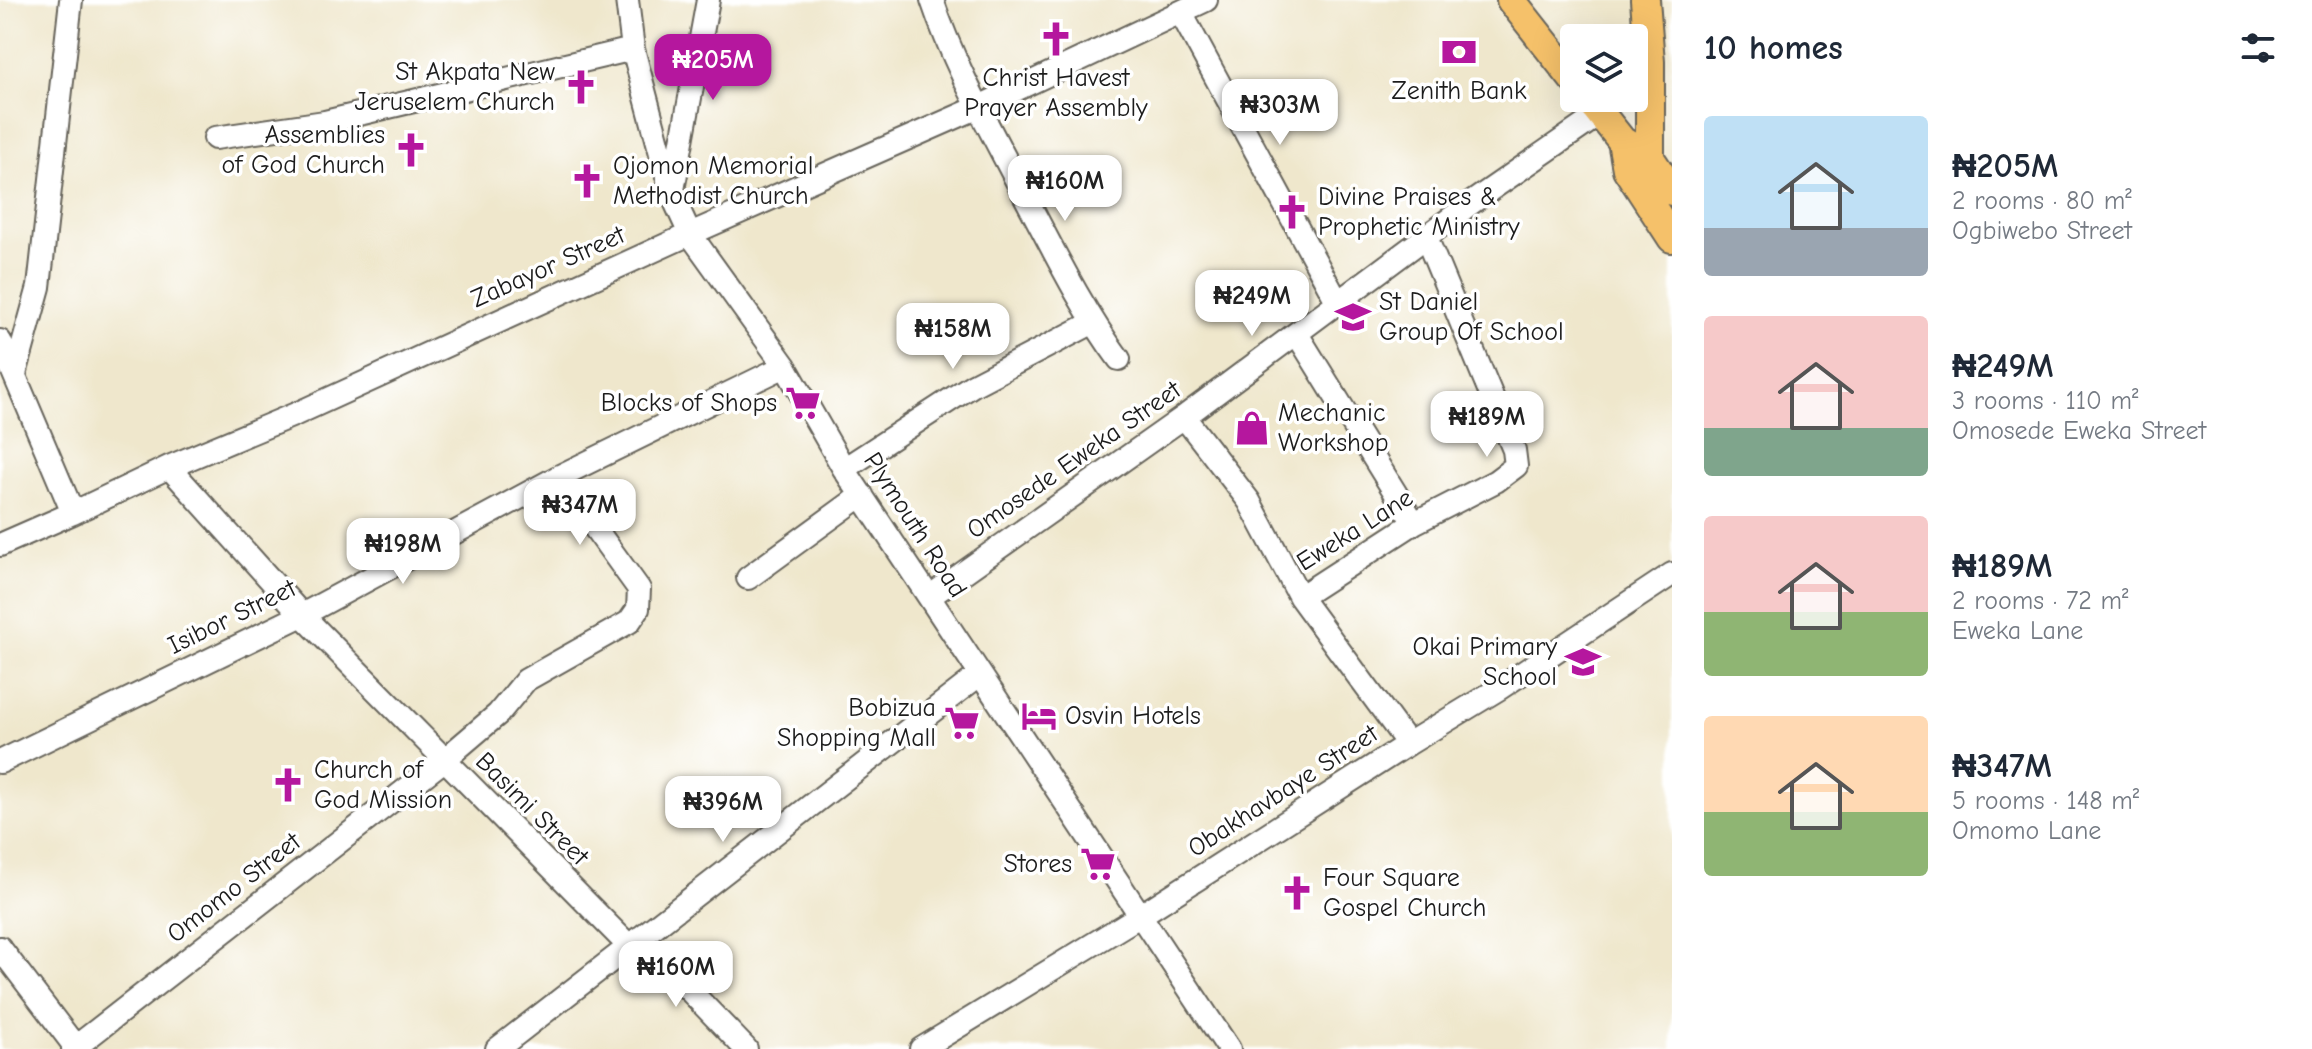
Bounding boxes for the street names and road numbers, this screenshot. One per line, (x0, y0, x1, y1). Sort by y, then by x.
street label: Zabayor Street (467, 219, 631, 314)
street label: Omosede Eweka Street (961, 374, 1188, 545)
street label: Plymouth Road (857, 447, 973, 603)
street label: Eweka Lane (1291, 482, 1419, 578)
street label: Isibor Street (163, 572, 302, 661)
street label: Obakhavbaye Street (1182, 718, 1385, 864)
street label: Basimi Street (469, 746, 596, 873)
street label: Omomo Street (161, 826, 308, 949)

